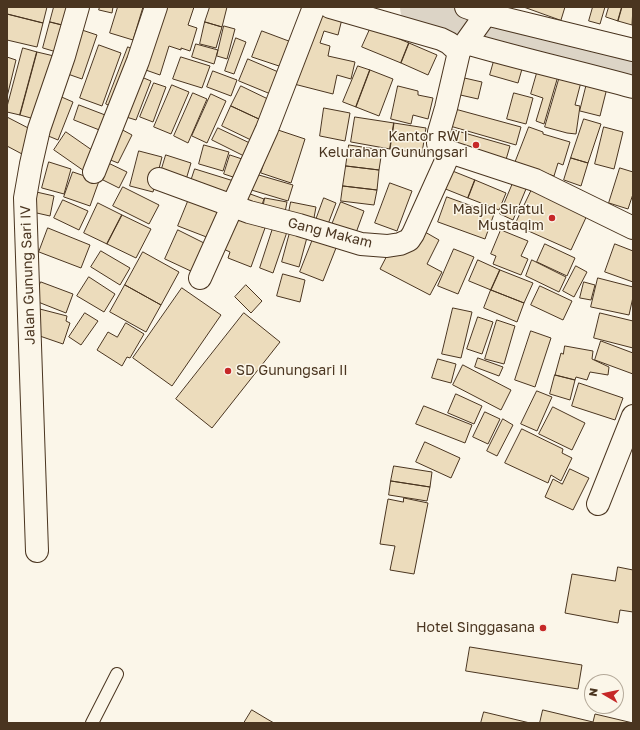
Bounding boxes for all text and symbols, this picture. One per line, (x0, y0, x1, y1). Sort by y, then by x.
place label: Kantor RW I Kelurahan Gunungsari (319, 129, 468, 162)
marker: Kantor RW I Kelurahan Gunungsari (471, 140, 481, 150)
place label: Masjid Siratul Mustaqim (453, 202, 544, 234)
street label: Jalan Gunung Sari IV (17, 205, 39, 345)
marker: Masjid Siratul Mustaqim (547, 213, 557, 223)
street label: Gang Makam (286, 214, 374, 252)
place label: SD Gunungsari II (236, 363, 348, 379)
marker: SD Gunungsari II (223, 366, 233, 376)
place label: Hotel Singgasana (416, 620, 535, 636)
marker: Hotel Singgasana (538, 623, 548, 633)
north arrow (584, 674, 624, 714)
text: N (586, 687, 600, 697)

